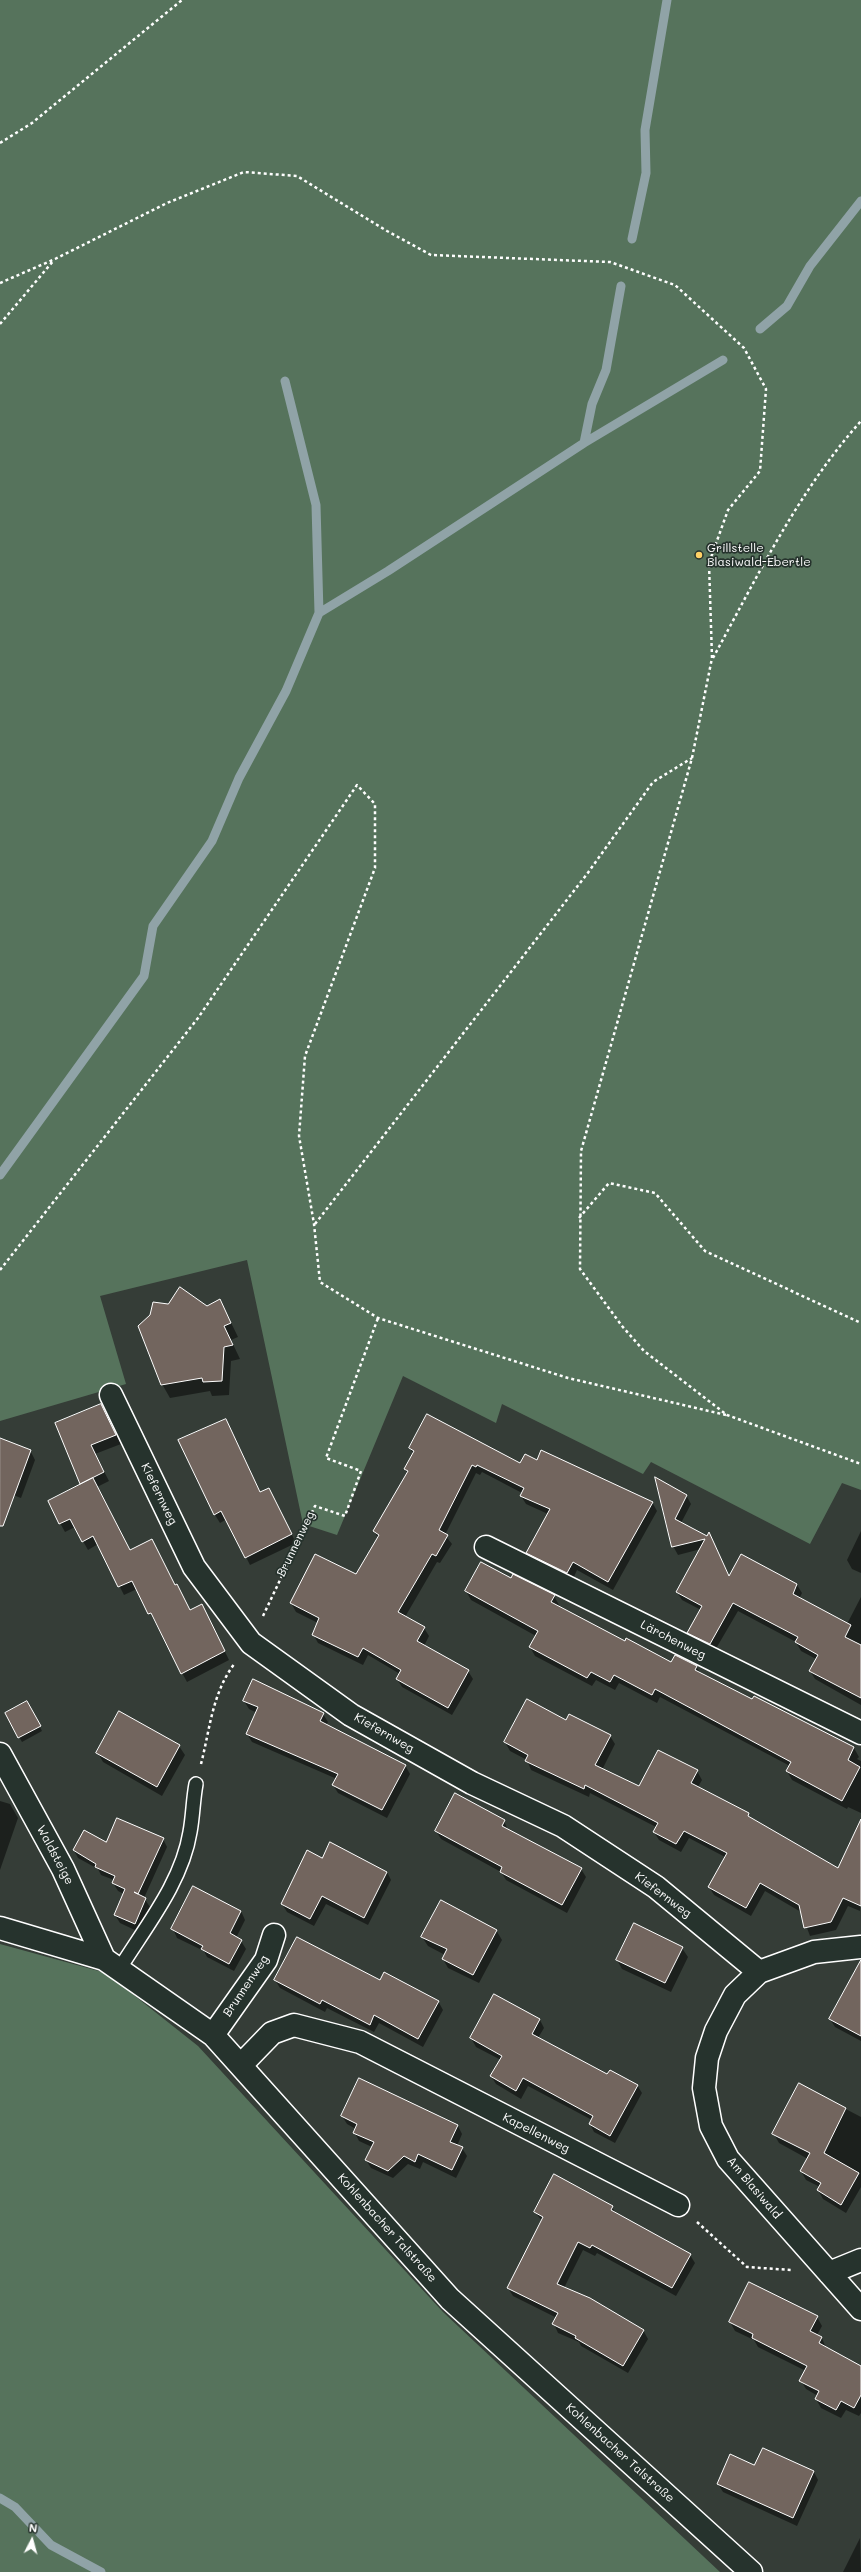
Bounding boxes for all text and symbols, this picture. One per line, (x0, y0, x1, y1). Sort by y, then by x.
place label: Grillstelle Blasiwald-Ebertle (707, 541, 811, 569)
marker: Grillstelle Blasiwald-Ebertle (694, 550, 704, 560)
street label: Kiefernweg (138, 1461, 180, 1527)
street label: Brunnenweg (274, 1509, 318, 1579)
street label: Lärchenweg (638, 1617, 708, 1663)
street label: Kiefernweg (351, 1710, 417, 1756)
street label: Waldsteige (33, 1823, 77, 1887)
street label: Kiefernweg (632, 1869, 694, 1921)
street label: Brunnenweg (220, 1952, 272, 2020)
street label: Kapellenweg (500, 2110, 572, 2156)
street label: Am Blasiwald (724, 2154, 784, 2222)
street label: Kohlenbacher Talstraße (334, 2171, 440, 2285)
street label: Kohlenbacher Talstraße (563, 2400, 677, 2506)
north arrow (12, 2520, 52, 2560)
text: N (28, 2520, 38, 2535)

